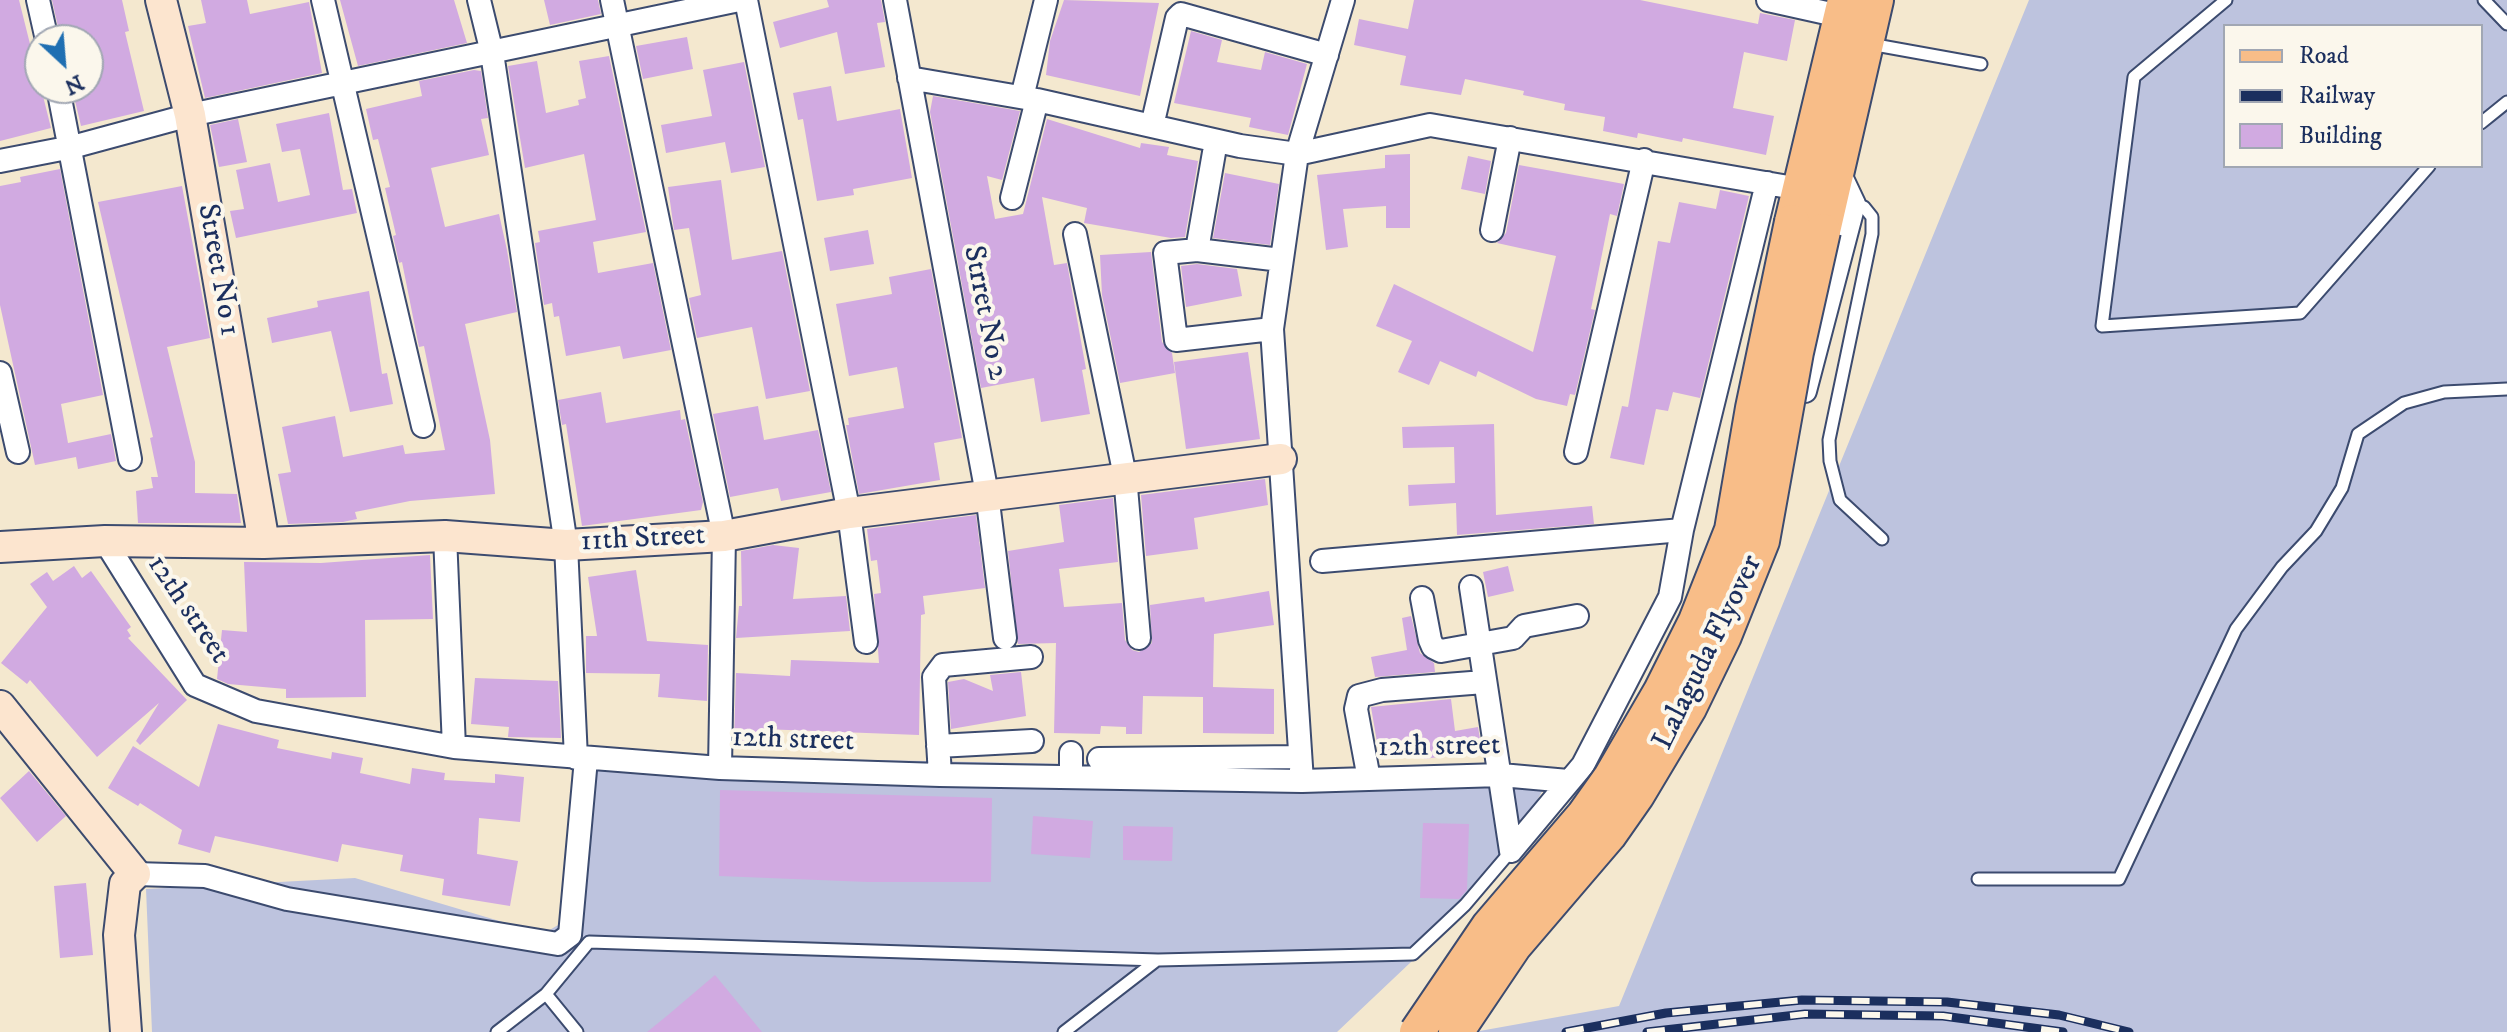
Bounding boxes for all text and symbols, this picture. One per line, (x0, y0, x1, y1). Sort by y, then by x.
north arrow (24, 24, 104, 104)
legend (2223, 24, 2483, 168)
text: Road (2299, 41, 2349, 71)
text: N (60, 68, 88, 100)
text: Railway (2299, 81, 2375, 111)
text: Building (2299, 121, 2382, 151)
street label: Street No 1 (188, 201, 246, 339)
street label: Strret No 2 (953, 243, 1015, 383)
street label: 11th Street (580, 519, 706, 561)
street label: 12th street (138, 549, 236, 671)
street label: Lalaguda Flyover (1646, 550, 1772, 756)
street label: 12th street (731, 721, 855, 761)
street label: 12th street (1377, 729, 1501, 767)

